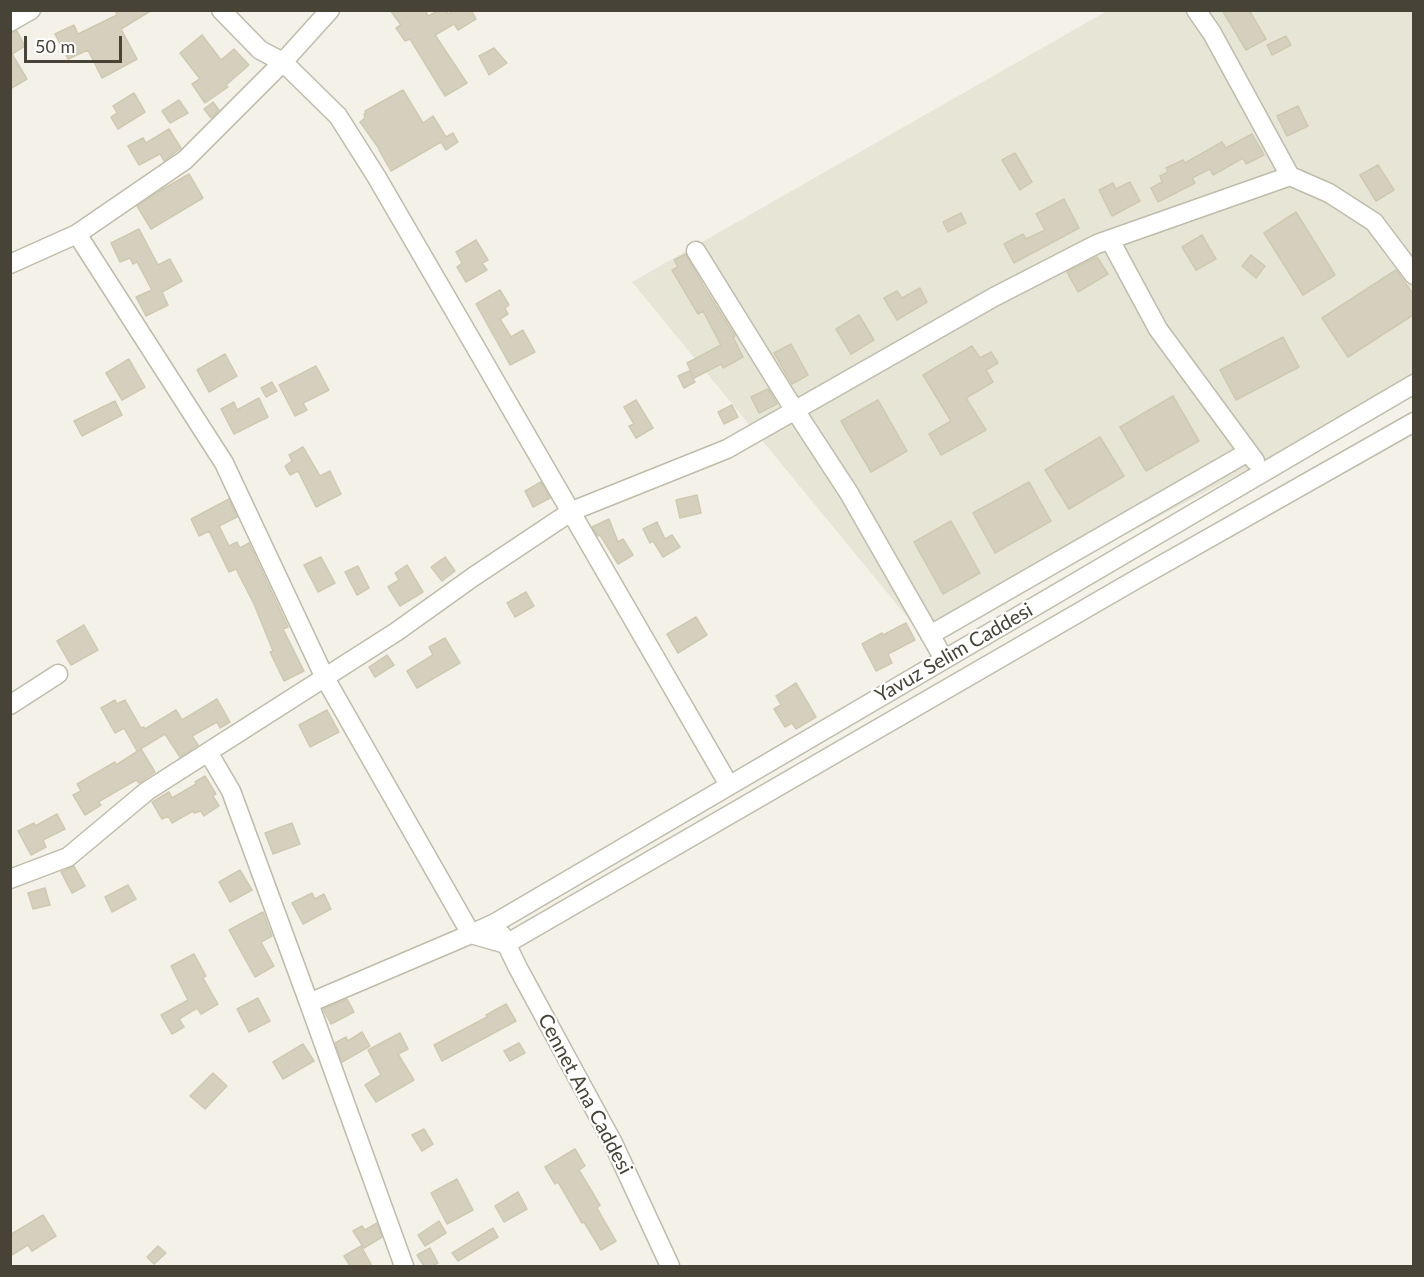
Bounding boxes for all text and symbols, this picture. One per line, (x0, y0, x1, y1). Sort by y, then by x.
scale bar (27, 24, 124, 62)
text: 50 m (35, 35, 75, 57)
street label: Yavuz Selim Caddesi (871, 598, 1037, 708)
street label: Cennet Ana Caddesi (533, 1010, 637, 1178)

